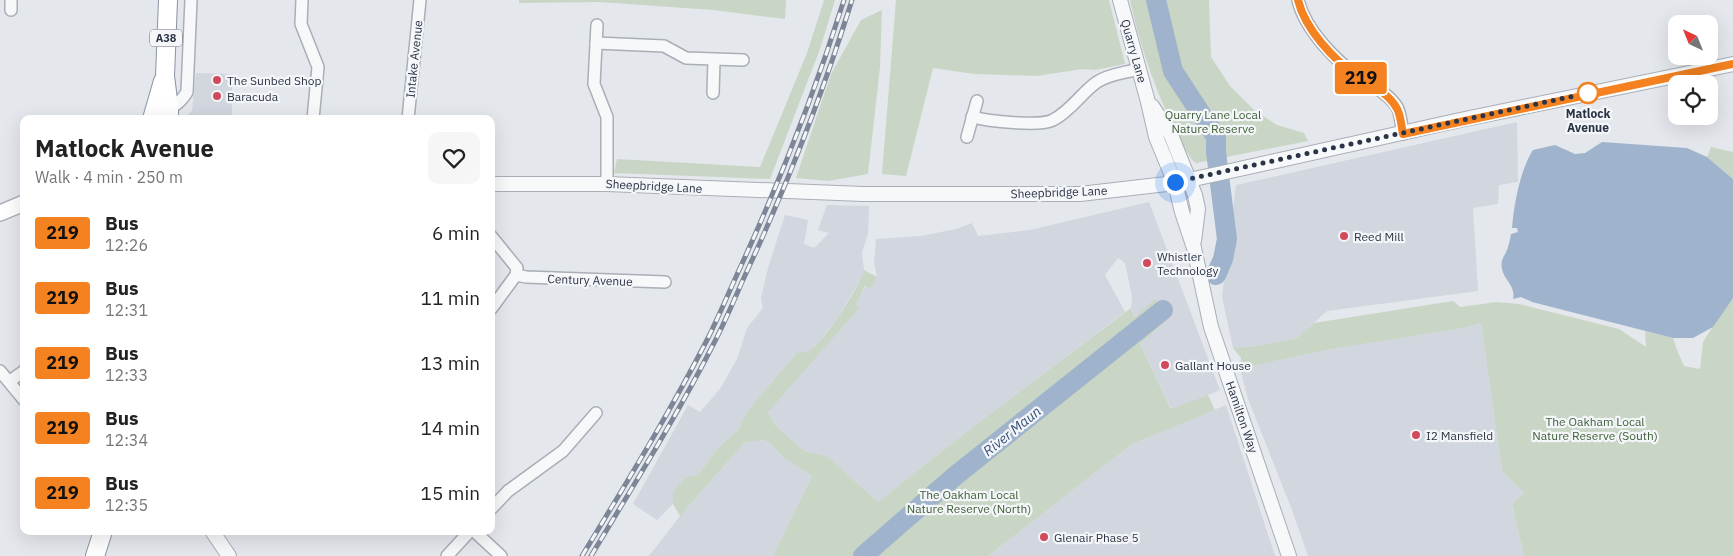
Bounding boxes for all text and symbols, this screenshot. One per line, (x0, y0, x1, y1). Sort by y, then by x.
north arrow (1668, 15, 1718, 65)
map controls (1668, 15, 1718, 125)
street label: Quarry Lane (1118, 18, 1150, 85)
street label: Intake Avenue (402, 19, 426, 99)
road number: A38 (150, 29, 182, 46)
line badge: 219 (1332, 62, 1390, 94)
text: 219 (1345, 66, 1377, 89)
place label: The Sunbed Shop (227, 73, 322, 88)
marker: The Sunbed Shop (211, 74, 223, 86)
button: locate (1668, 75, 1718, 125)
marker: Matlock Avenue (1577, 82, 1599, 104)
place label: Baracuda (227, 89, 279, 104)
marker: Baracuda (211, 90, 223, 102)
place label: Matlock Avenue (1566, 106, 1610, 135)
park label: Quarry Lane Local Nature Reserve (1165, 107, 1261, 136)
text: Matlock Avenue (35, 132, 214, 164)
button: heart (428, 132, 480, 184)
text: Walk · 4 min · 250 m (35, 167, 183, 187)
your location (1163, 170, 1188, 195)
street label: Sheepbridge Lane (605, 176, 703, 196)
street label: Sheepbridge Lane (1010, 183, 1108, 201)
text: Bus (105, 211, 139, 235)
text: 219 (46, 221, 79, 244)
text: 6 min (432, 221, 480, 245)
place label: Reed Mill (1354, 229, 1404, 244)
marker: Reed Mill (1338, 230, 1350, 242)
text: 12:26 (105, 235, 148, 255)
place label: Whistler Technology (1157, 249, 1218, 278)
marker: Whistler Technology (1141, 257, 1153, 269)
street label: Century Avenue (547, 271, 633, 289)
text: Bus (105, 276, 139, 300)
text: 219 (46, 286, 79, 309)
text: 11 min (421, 286, 480, 310)
text: 12:31 (105, 300, 148, 320)
text: Bus (105, 341, 139, 365)
text: 219 (46, 351, 79, 374)
text: 13 min (421, 351, 480, 375)
place label: Gallant House (1175, 358, 1251, 373)
marker: Gallant House (1159, 359, 1171, 371)
text: 12:33 (105, 365, 148, 385)
street label: Hamilton Way (1223, 379, 1261, 455)
water label: River Maun (979, 402, 1045, 460)
text: Bus (105, 406, 139, 430)
park label: The Oakham Local Nature Reserve (South) (1532, 414, 1658, 443)
text: 219 (46, 416, 79, 439)
text: 14 min (421, 416, 480, 440)
place label: I2 Mansfield (1426, 428, 1493, 443)
marker: I2 Mansfield (1410, 429, 1422, 441)
text: 12:34 (105, 430, 148, 450)
text: Bus (105, 471, 139, 495)
text: 219 (46, 481, 79, 504)
text: 15 min (421, 481, 480, 505)
park label: The Oakham Local Nature Reserve (North) (907, 487, 1031, 516)
text: 12:35 (105, 495, 148, 515)
place label: Glenair Phase 5 (1054, 530, 1139, 545)
marker: Glenair Phase 5 (1038, 531, 1050, 543)

